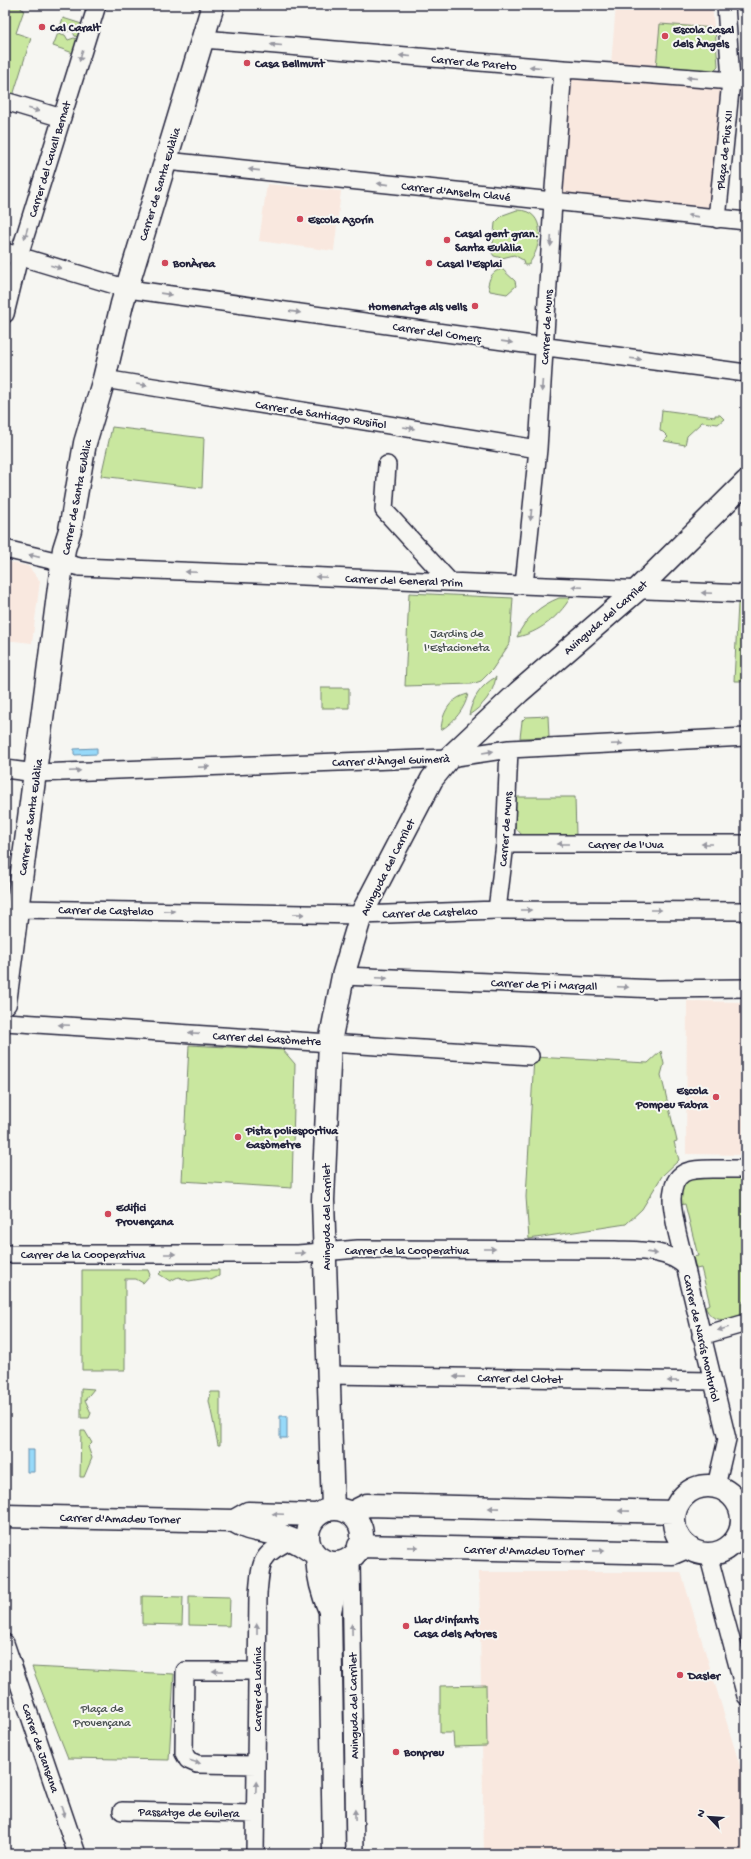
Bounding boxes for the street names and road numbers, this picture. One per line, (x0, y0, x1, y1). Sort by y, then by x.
street label: Carrer de Pareto (430, 53, 517, 75)
street label: Carrer del Cavall Bernat (27, 99, 76, 219)
street label: Plaça de Pius XII (715, 110, 737, 192)
street label: Carrer de Santa Eulàlia (137, 126, 185, 243)
street label: Carrer d'Anselm Clavé (401, 180, 512, 206)
street label: Carrer de Muns (539, 289, 557, 365)
street label: Carrer del Comerç (391, 321, 483, 347)
street label: Carrer de Santiago Rusiñol (254, 399, 388, 433)
street label: Carrer de Santa Eulàlia (60, 438, 96, 556)
street label: Carrer del General Prim (345, 573, 463, 591)
street label: Avinguda del Carrilet (562, 578, 652, 659)
street label: Carrer d'Àngel Guimerà (332, 753, 450, 771)
street label: Carrer de Santa Eulàlia (17, 758, 47, 877)
street label: Carrer de Muns (497, 791, 517, 867)
street label: Avinguda del Carrilet (358, 816, 420, 918)
street label: Carrer de l'Uva (588, 839, 664, 853)
street label: Carrer de Castelao (58, 904, 154, 920)
street label: Carrer de Castelao (382, 905, 478, 923)
street label: Carrer de Pi i Margall (490, 977, 598, 995)
street label: Carrer del Gasòmetre (212, 1030, 322, 1050)
street label: Avinguda del Carrilet (321, 1163, 335, 1270)
street label: Carrer de la Cooperativa (345, 1245, 470, 1259)
street label: Carrer de la Cooperativa (21, 1249, 146, 1263)
street label: Carrer de Narcís Monturiol (679, 1273, 722, 1404)
street label: Carrer del Clotet (477, 1372, 564, 1388)
street label: Carrer d'Amadeu Torner (60, 1512, 182, 1528)
street label: Carrer d'Amadeu Torner (464, 1544, 586, 1560)
street label: Carrer de Lavínia (252, 1646, 266, 1731)
street label: Avinguda del Carrilet (347, 1652, 363, 1759)
street label: Carrer de Jansana (17, 1702, 61, 1795)
street label: Passatge de Guilera (137, 1806, 240, 1822)

